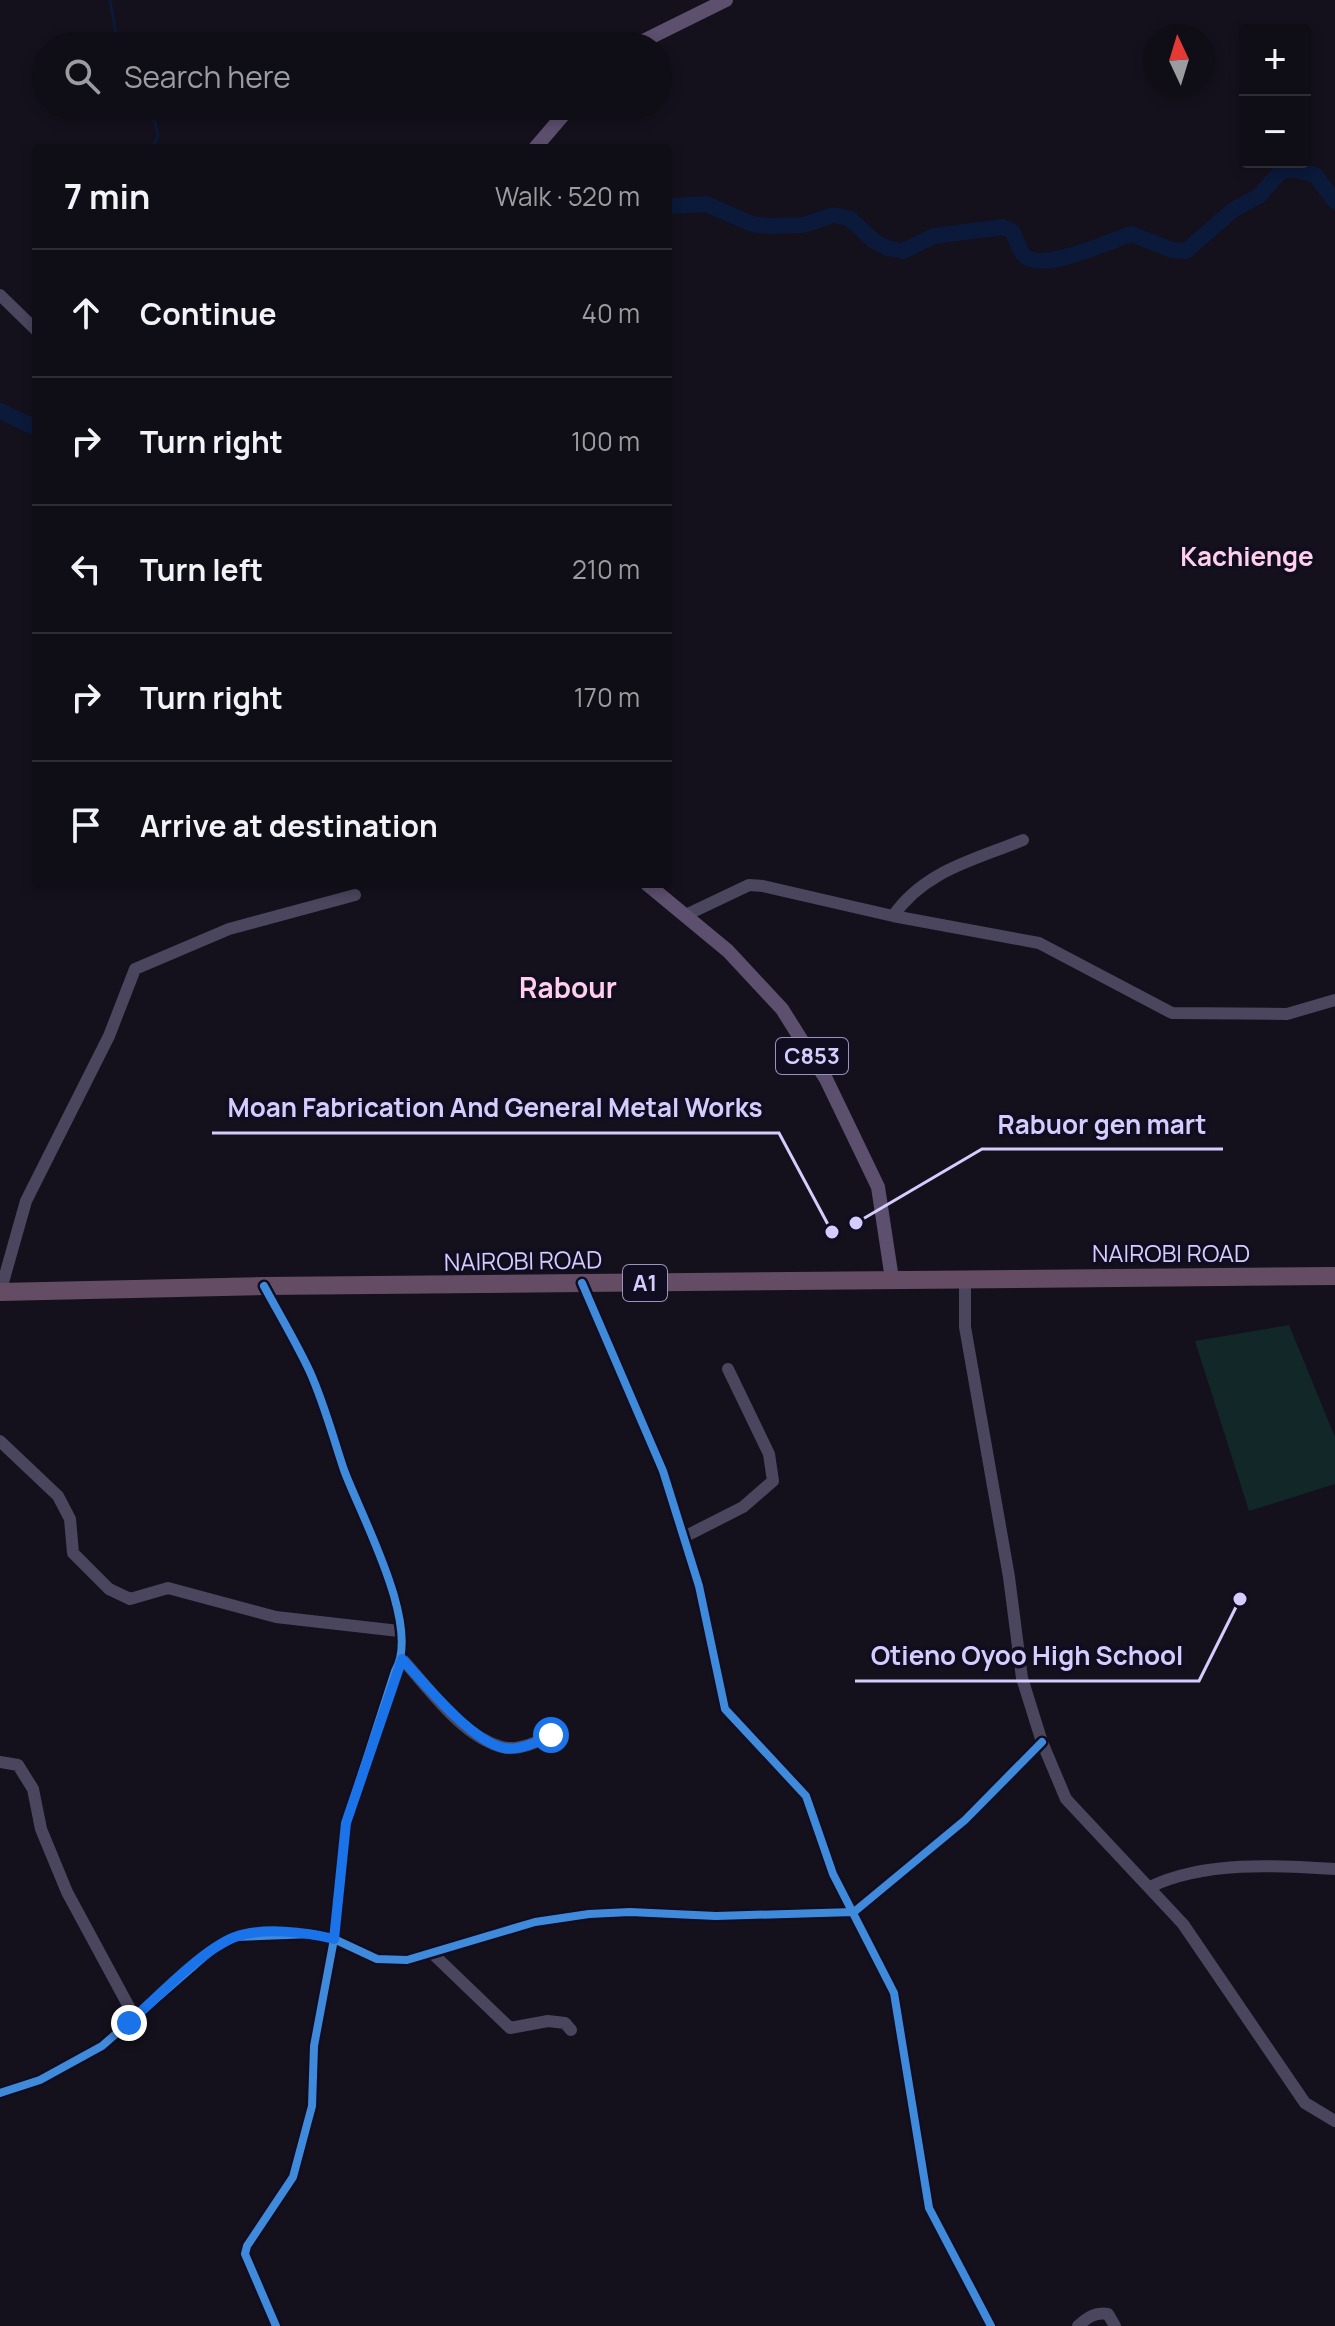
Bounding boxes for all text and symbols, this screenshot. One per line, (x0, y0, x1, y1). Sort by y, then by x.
north arrow (1143, 24, 1215, 96)
map controls (1239, 24, 1311, 168)
button: + (1239, 24, 1311, 96)
search box (32, 32, 672, 120)
icon: search (60, 54, 104, 98)
text: Search here (124, 56, 291, 97)
button: − (1239, 96, 1311, 168)
text: 7 min (64, 173, 150, 219)
text: Walk · 520 m (495, 178, 640, 214)
icon: ahead (64, 291, 108, 335)
text: Continue (140, 293, 276, 334)
text: 40 m (582, 295, 640, 331)
icon: right (64, 419, 108, 463)
text: Turn right (140, 421, 283, 462)
text: 100 m (571, 423, 640, 459)
district label: Kachienge (1180, 538, 1314, 574)
icon: left (64, 547, 108, 591)
text: Turn left (140, 549, 263, 590)
text: 210 m (572, 551, 640, 587)
icon: right (64, 675, 108, 719)
text: Turn right (140, 677, 283, 718)
text: 170 m (574, 679, 640, 715)
icon: arrive (64, 803, 108, 847)
text: Arrive at destination (140, 805, 438, 846)
district label: Rabour (519, 968, 617, 1006)
road number: C853 (776, 1038, 848, 1074)
callout: Moan Fabrication And General Metal Works (212, 1083, 779, 1133)
text: Moan Fabrication And General Metal Works (227, 1089, 763, 1125)
callout: Rabuor gen mart (982, 1099, 1223, 1149)
text: Rabuor gen mart (998, 1106, 1206, 1142)
street label: NAIROBI ROAD (1092, 1236, 1250, 1269)
street label: NAIROBI ROAD (444, 1242, 602, 1278)
road number: A1 (623, 1265, 667, 1301)
callout: Otieno Oyoo High School (855, 1631, 1199, 1681)
text: Otieno Oyoo High School (871, 1637, 1183, 1673)
route start (533, 1717, 569, 1753)
route end (111, 2005, 147, 2041)

